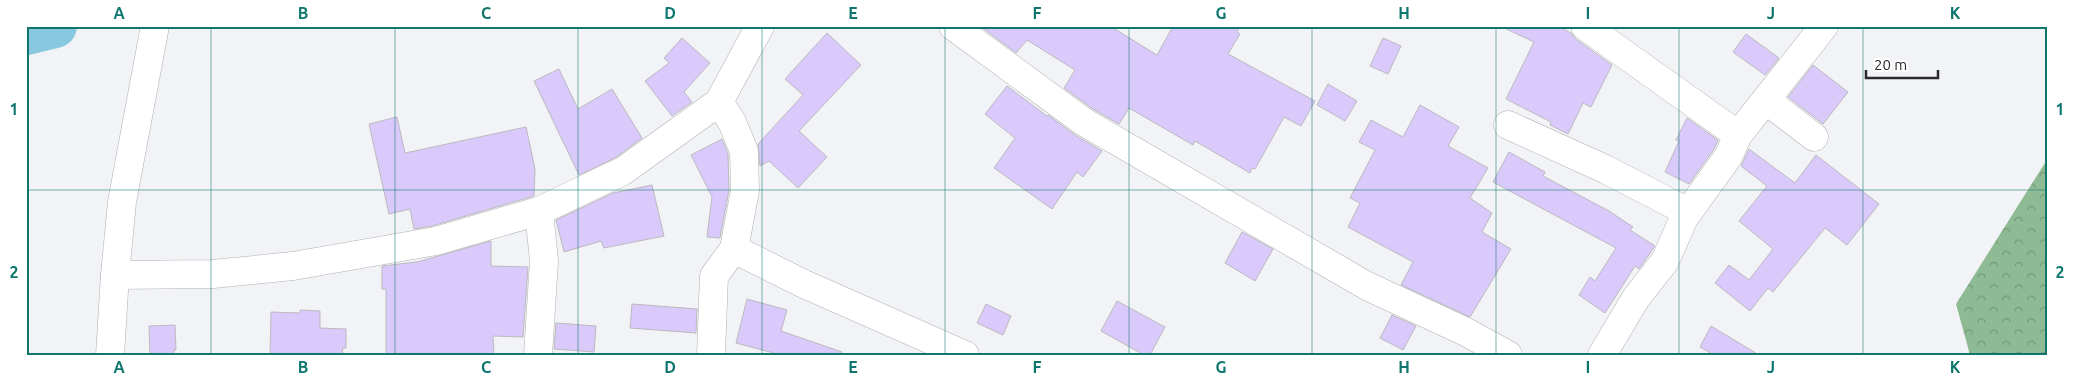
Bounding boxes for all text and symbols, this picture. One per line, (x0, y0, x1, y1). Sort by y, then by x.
text: A (113, 4, 125, 22)
text: B (298, 4, 308, 22)
text: C (481, 4, 491, 22)
text: D (664, 4, 676, 22)
text: E (848, 4, 858, 22)
text: F (1033, 4, 1042, 22)
text: G (1215, 4, 1227, 22)
text: H (1398, 4, 1410, 22)
text: I (1586, 4, 1590, 22)
text: J (1767, 4, 1775, 22)
text: K (1950, 4, 1961, 22)
scale bar (1866, 48, 1939, 80)
text: 20 m (1874, 56, 1907, 73)
text: 1 (9, 100, 19, 118)
text: 1 (2055, 100, 2065, 118)
text: 2 (9, 263, 19, 281)
text: 2 (2055, 263, 2065, 281)
text: A (113, 358, 125, 376)
text: B (298, 358, 308, 376)
text: C (481, 358, 491, 376)
text: D (664, 358, 676, 376)
text: E (848, 358, 858, 376)
text: F (1033, 358, 1042, 376)
text: G (1215, 358, 1227, 376)
text: H (1398, 358, 1410, 376)
text: I (1586, 358, 1590, 376)
text: J (1767, 358, 1775, 376)
text: K (1950, 358, 1961, 376)

